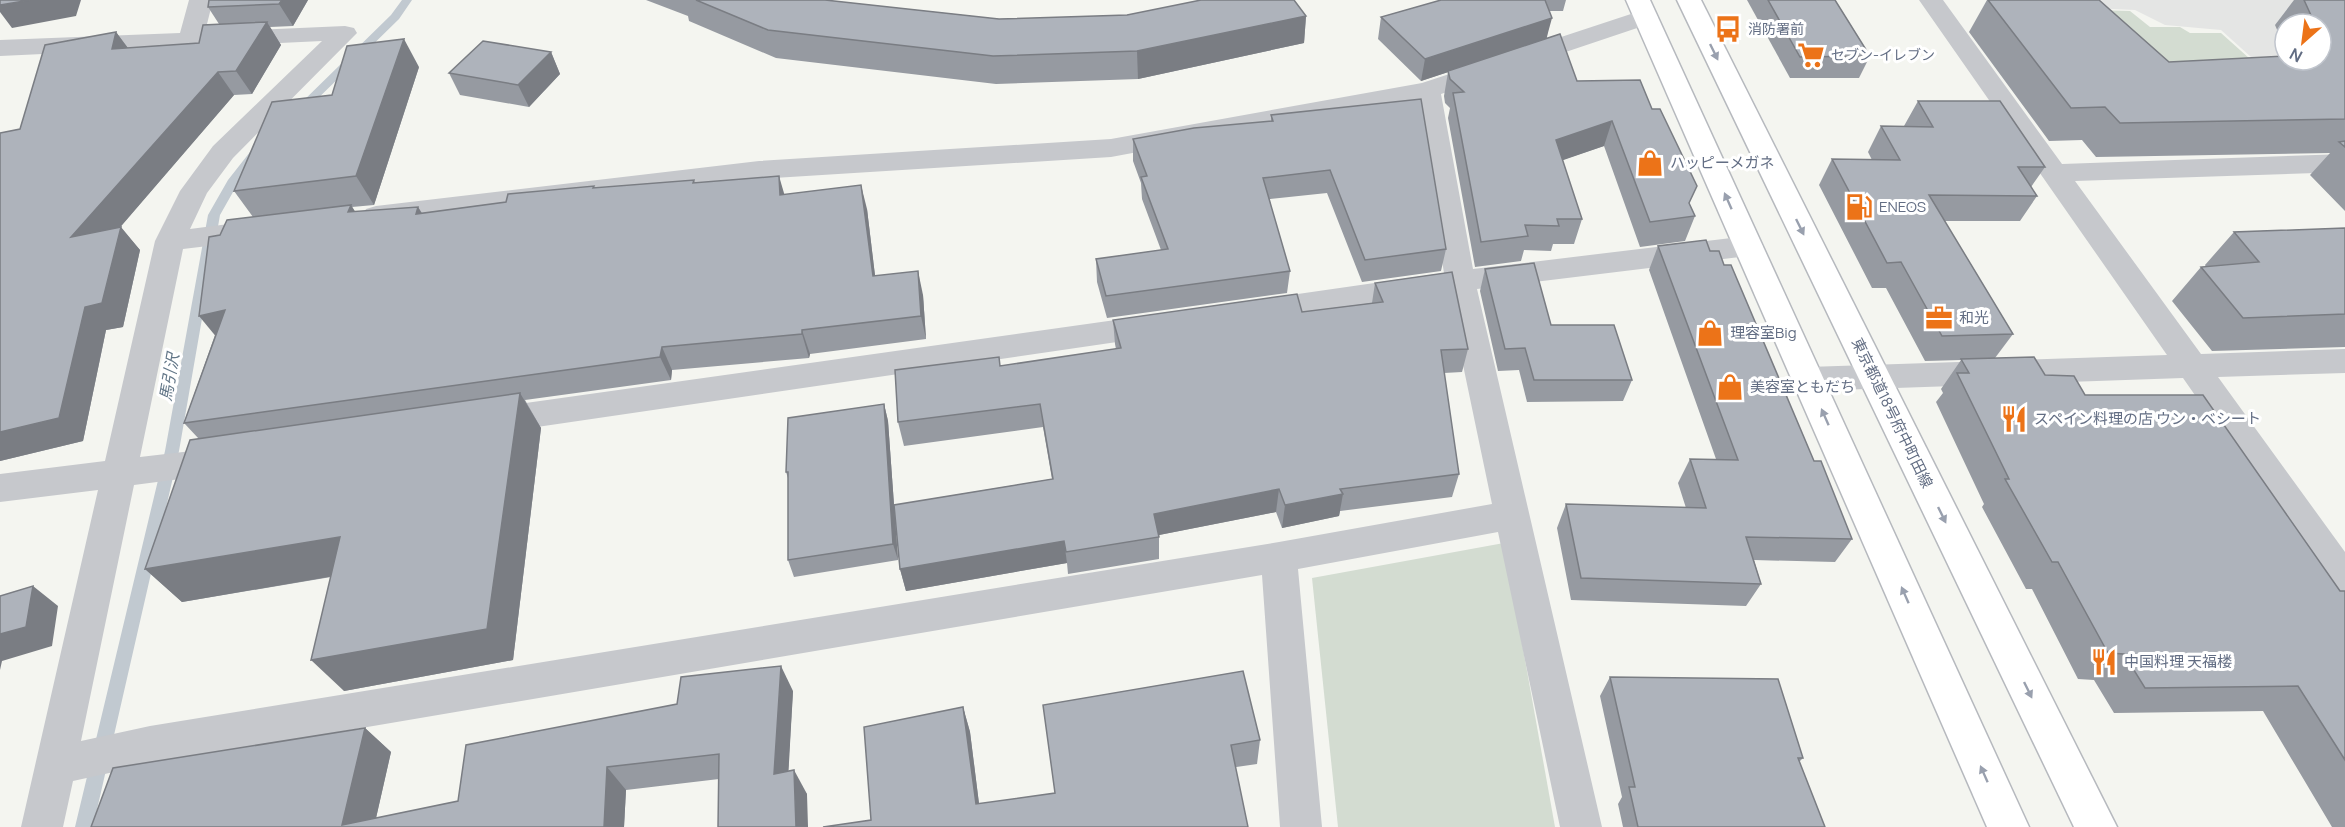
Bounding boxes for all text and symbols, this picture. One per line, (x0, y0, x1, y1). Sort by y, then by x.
north arrow (2273, 12, 2333, 72)
bus stop icon: 消防署前 (1713, 14, 1743, 44)
place label: 消防署前 (1748, 19, 1804, 38)
supermarket icon: セブン-イレブン (1796, 40, 1826, 70)
text: N (2286, 43, 2306, 68)
one-way arrow (1710, 44, 1719, 61)
place label: セブン-イレブン (1831, 45, 1935, 64)
shop icon: ハッピーメガネ (1635, 148, 1665, 178)
place label: ハッピーメガネ (1670, 152, 1774, 173)
one-way arrow (1723, 192, 1733, 210)
fuel station icon: ENEOS (1844, 192, 1874, 222)
place label: ENEOS (1879, 196, 1926, 217)
one-way arrow (1796, 219, 1805, 236)
office icon: 和光 (1924, 303, 1954, 333)
place label: 和光 (1959, 307, 1989, 328)
shop icon: 理容室Big (1695, 318, 1725, 348)
place label: 理容室Big (1730, 322, 1797, 343)
street label: 東京都道18号府中町田線 (1847, 334, 1938, 491)
water label: 馬引沢 (154, 349, 184, 403)
shop icon: 美容室ともだち (1715, 372, 1745, 402)
place label: 美容室ともだち (1750, 376, 1855, 397)
restaurant icon: スペイン料理の店 ウン・ベシート (1999, 404, 2029, 434)
one-way arrow (1820, 408, 1830, 426)
place label: スペイン料理の店 ウン・ベシート (2034, 408, 2261, 429)
one-way arrow (1938, 507, 1947, 524)
one-way arrow (1900, 587, 1909, 604)
restaurant icon: 中国料理 天福楼 (2089, 647, 2119, 677)
place label: 中国料理 天福楼 (2124, 651, 2232, 672)
one-way arrow (2024, 682, 2033, 699)
one-way arrow (1979, 764, 1989, 782)

